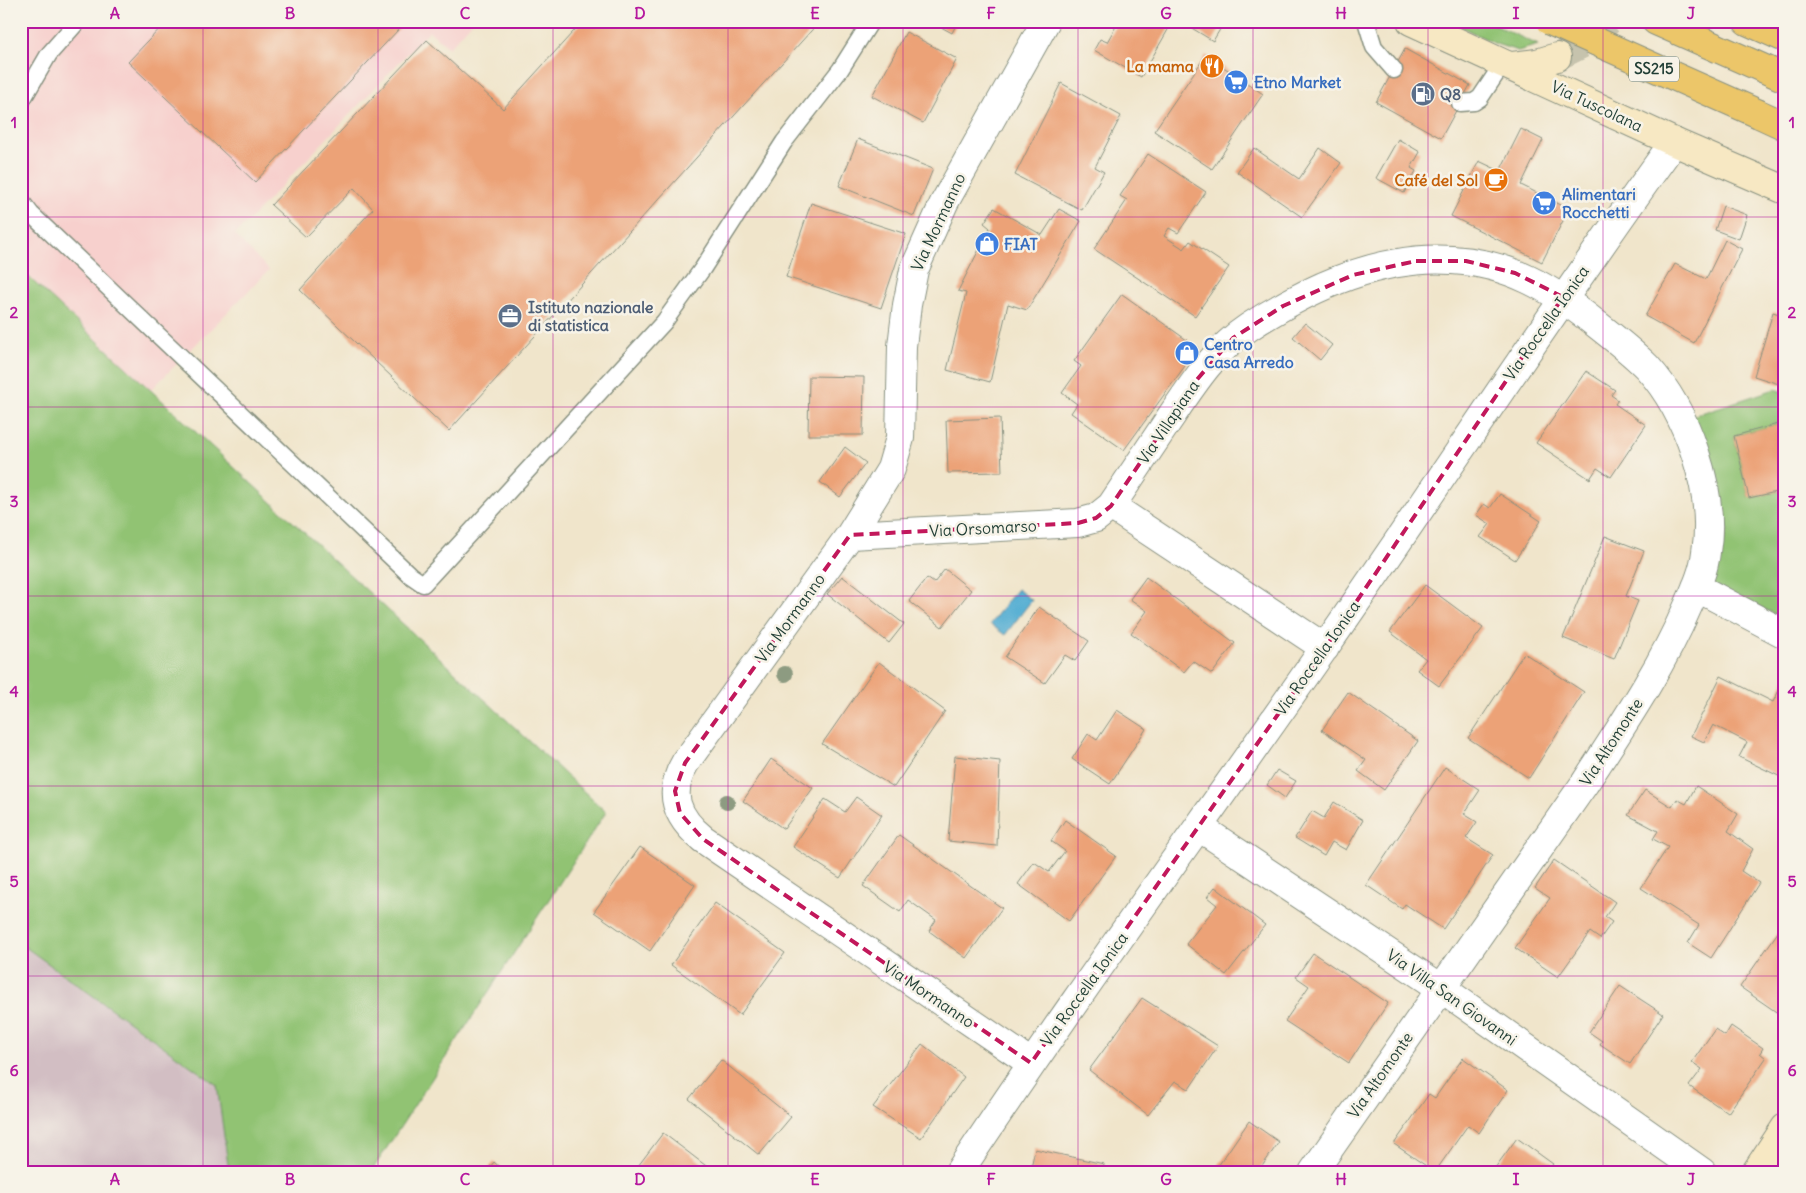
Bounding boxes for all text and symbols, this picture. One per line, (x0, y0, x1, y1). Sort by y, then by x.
text: A (110, 3, 120, 23)
text: B (285, 3, 296, 23)
text: C (460, 3, 471, 23)
text: D (634, 3, 646, 23)
text: E (810, 3, 820, 23)
text: F (986, 3, 996, 23)
text: G (1160, 3, 1172, 23)
text: H (1335, 3, 1347, 23)
text: I (1513, 3, 1520, 23)
text: J (1687, 3, 1696, 23)
restaurant icon: La mama (1199, 53, 1225, 79)
place label: La mama (1126, 56, 1194, 76)
road number: SS215 (1629, 56, 1679, 82)
supermarket icon: Etno Market (1223, 69, 1249, 95)
place label: Etno Market (1254, 72, 1342, 92)
street label: Via Tuscolana (1548, 76, 1646, 136)
fuel station icon: Q8 (1410, 81, 1436, 107)
place label: Q8 (1440, 84, 1461, 104)
text: 1 (11, 112, 17, 132)
text: 1 (1789, 112, 1795, 132)
cafe icon: Café del Sol (1483, 167, 1509, 193)
street label: Via Mormanno (907, 170, 969, 274)
place label: Café del Sol (1394, 170, 1478, 190)
place label: Alimentari Rocchetti (1562, 184, 1636, 222)
supermarket icon: Alimentari Rocchetti (1531, 190, 1557, 216)
shop icon: FIAT (974, 231, 1000, 257)
place label: FIAT (1004, 234, 1039, 254)
street label: Via Roccella Ionica (1499, 262, 1593, 384)
place label: Istituto nazionale di statistica (528, 297, 654, 335)
text: 2 (10, 302, 19, 322)
text: 2 (1788, 302, 1797, 322)
office icon: Istituto nazionale di statistica (497, 303, 523, 329)
place label: Centro Casa Arredo (1204, 334, 1294, 372)
shop icon: Centro Casa Arredo (1174, 340, 1200, 366)
street label: Via Villapiana (1133, 376, 1203, 468)
text: 3 (9, 491, 19, 511)
text: 3 (1787, 491, 1797, 511)
street label: Via Orsomarso (929, 515, 1037, 541)
street label: Via Mormanno (751, 569, 829, 667)
street label: Via Roccella Ionica (1270, 597, 1364, 719)
text: 4 (9, 681, 19, 701)
text: 4 (1787, 681, 1797, 701)
street label: Via Altomonte (1575, 694, 1647, 790)
text: 5 (9, 871, 19, 891)
text: 5 (1787, 871, 1797, 891)
street label: Via Roccella Ionica (1036, 928, 1132, 1050)
street label: Via Villa San Giovanni (1383, 945, 1521, 1049)
street label: Via Mormanno (880, 956, 978, 1032)
street label: Via Altomonte (1343, 1028, 1417, 1122)
text: 6 (9, 1060, 19, 1080)
text: 6 (1787, 1060, 1797, 1080)
text: A (110, 1169, 120, 1189)
text: B (285, 1169, 296, 1189)
text: C (460, 1169, 471, 1189)
text: D (634, 1169, 646, 1189)
text: E (810, 1169, 820, 1189)
text: F (986, 1169, 996, 1189)
text: G (1160, 1169, 1172, 1189)
text: H (1335, 1169, 1347, 1189)
text: I (1513, 1169, 1520, 1189)
text: J (1687, 1169, 1696, 1189)

